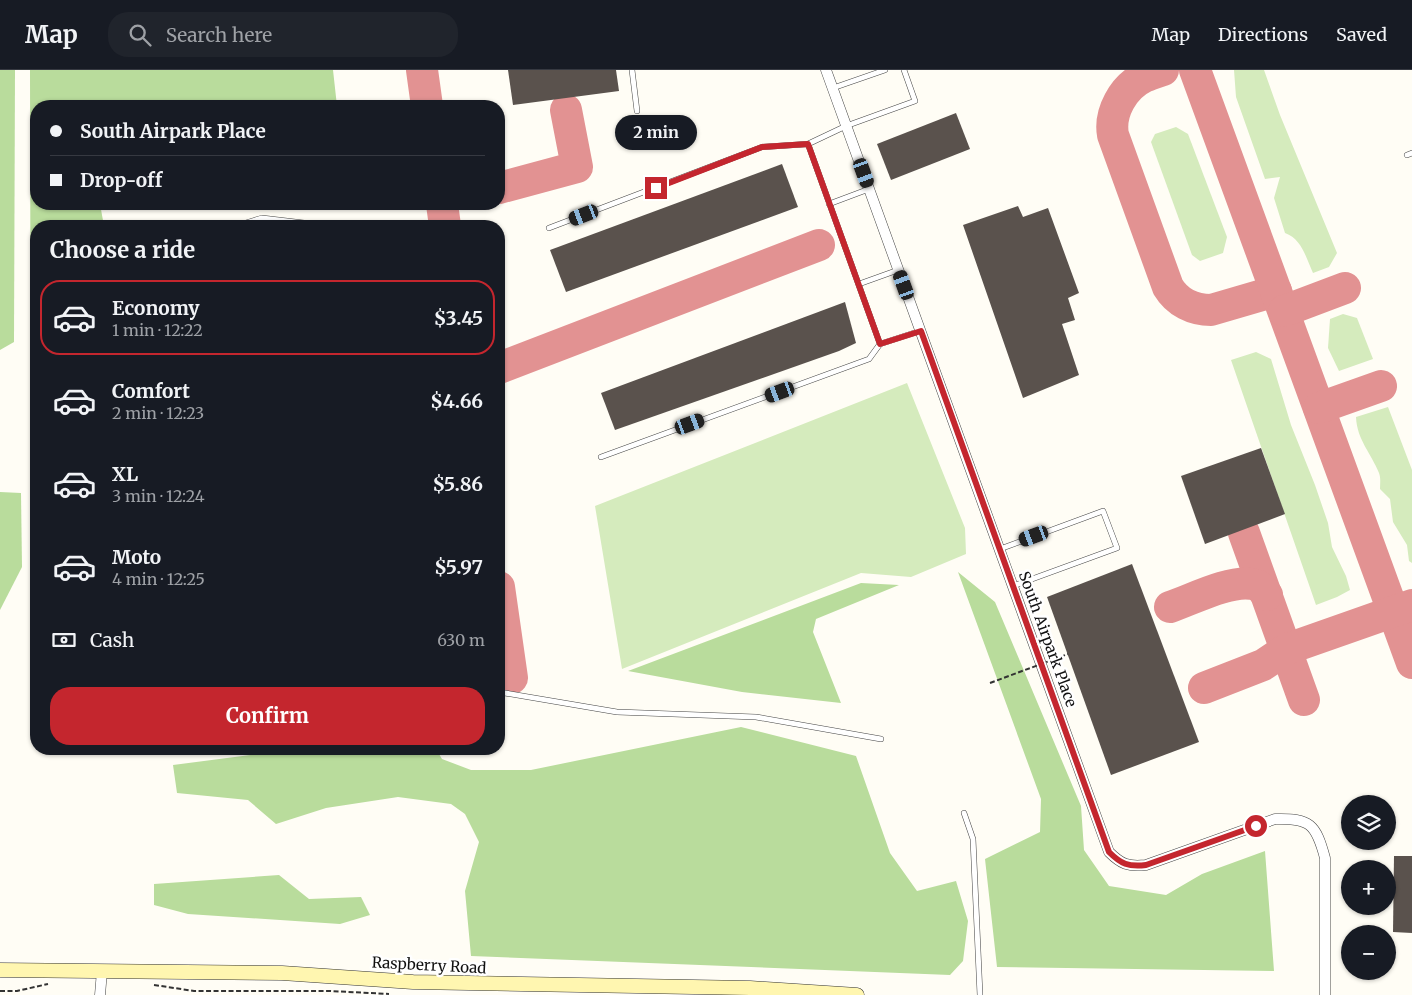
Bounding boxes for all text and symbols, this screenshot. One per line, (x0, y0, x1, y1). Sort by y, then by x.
search box (108, 12, 458, 57)
text: Map (25, 19, 78, 50)
icon: search (126, 21, 154, 49)
text: Search here (166, 23, 272, 47)
text: Map (1152, 23, 1190, 46)
text: Directions (1218, 23, 1308, 46)
text: Saved (1336, 23, 1387, 46)
callout: 2 min (615, 116, 697, 150)
text: South Airpark Place (80, 119, 266, 143)
text: 2 min (633, 122, 679, 142)
car (851, 156, 876, 190)
text: Drop-off (80, 168, 162, 192)
route end (645, 177, 667, 199)
car (567, 203, 600, 227)
text: Choose a ride (50, 236, 195, 264)
car (891, 268, 916, 302)
icon: car (52, 295, 97, 340)
text: Economy (112, 296, 200, 320)
text: $3.45 (434, 306, 483, 330)
text: 1 min · 12:22 (112, 320, 203, 340)
icon: car (52, 378, 97, 423)
text: Comfort (112, 379, 190, 403)
car (763, 380, 796, 404)
text: $4.66 (430, 389, 483, 413)
text: 2 min · 12:23 (112, 403, 204, 423)
car (673, 412, 706, 436)
icon: car (52, 461, 97, 506)
text: XL (112, 462, 138, 486)
text: $5.86 (432, 472, 483, 496)
text: 3 min · 12:24 (112, 486, 205, 506)
car (1017, 524, 1050, 548)
icon: car (52, 544, 97, 589)
text: Moto (112, 545, 161, 569)
text: $5.97 (434, 555, 483, 579)
text: 4 min · 12:25 (112, 569, 205, 589)
street label: South Airpark Place (1015, 569, 1081, 710)
icon: cash (50, 626, 78, 654)
text: Cash (90, 628, 134, 652)
text: 630 m (437, 630, 485, 650)
button: Confirm (50, 687, 485, 745)
map controls (1341, 795, 1396, 980)
button: layers (1341, 795, 1396, 850)
route start (1245, 815, 1267, 837)
button: + (1341, 860, 1396, 915)
button: − (1341, 925, 1396, 980)
street label: Raspberry Road (371, 953, 487, 977)

